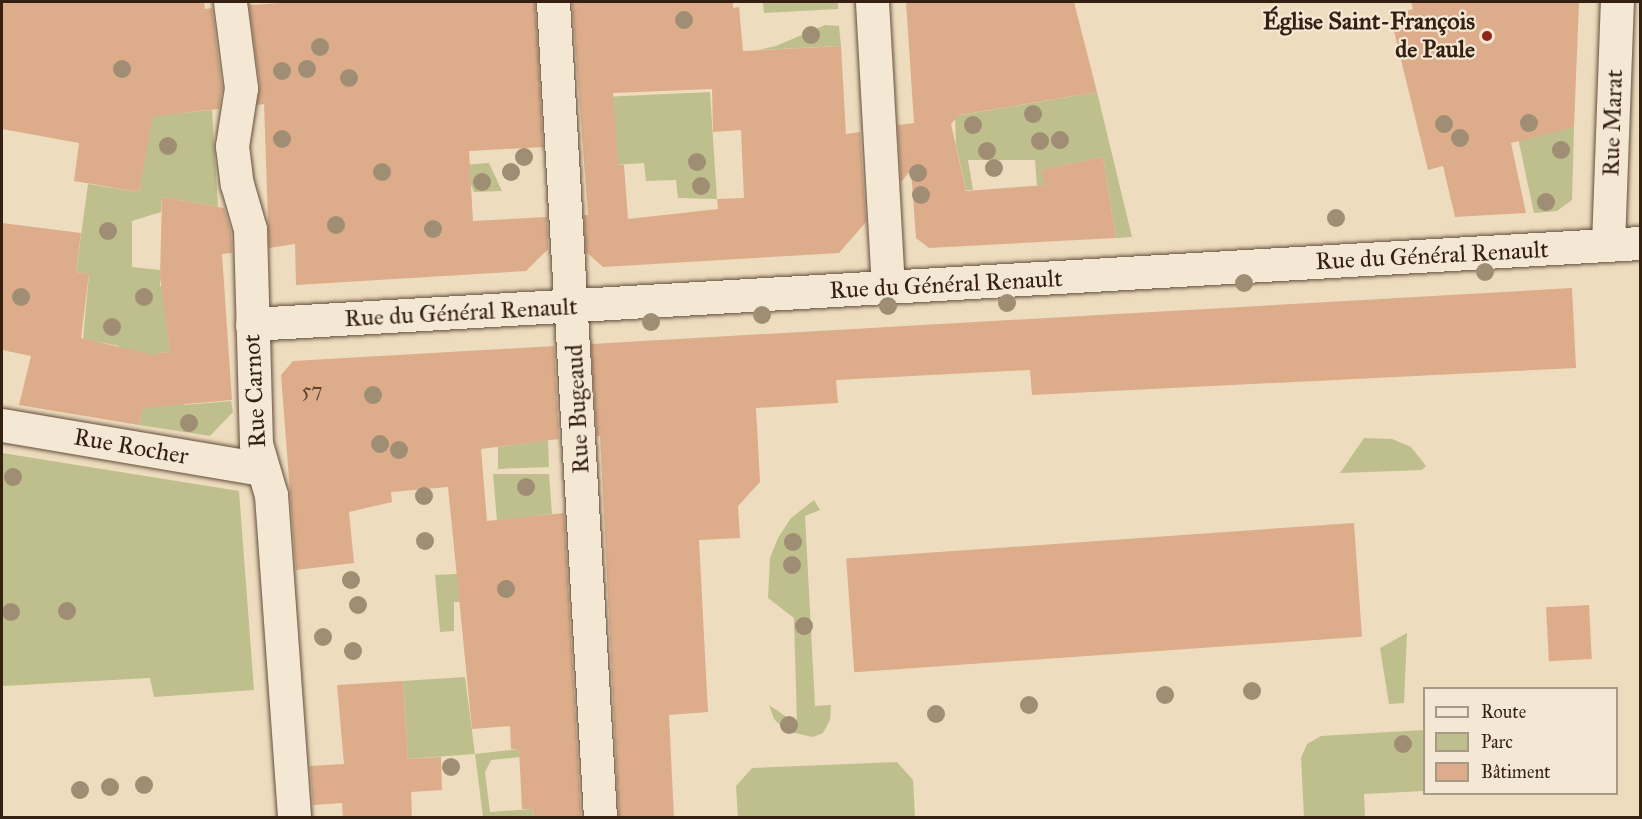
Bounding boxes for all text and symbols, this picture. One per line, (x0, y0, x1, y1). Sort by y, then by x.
place label: Église Saint-François de Paule (1263, 8, 1475, 64)
marker: Église Saint-François de Paule (1480, 29, 1494, 43)
street label: Rue Marat (1597, 69, 1629, 177)
street label: Rue du Général Renault (1315, 236, 1549, 276)
street label: Rue du Général Renault (829, 265, 1063, 305)
street label: Rue du Général Renault (344, 293, 578, 333)
street label: Rue Carnot (238, 333, 272, 449)
street label: Rue Bugeaud (560, 344, 596, 474)
house number: 57 (302, 377, 322, 403)
street label: Rue Rocher (71, 423, 191, 471)
legend (1423, 687, 1618, 795)
text: Route (1481, 701, 1526, 723)
text: Parc (1481, 731, 1513, 753)
text: Bâtiment (1481, 761, 1550, 783)

